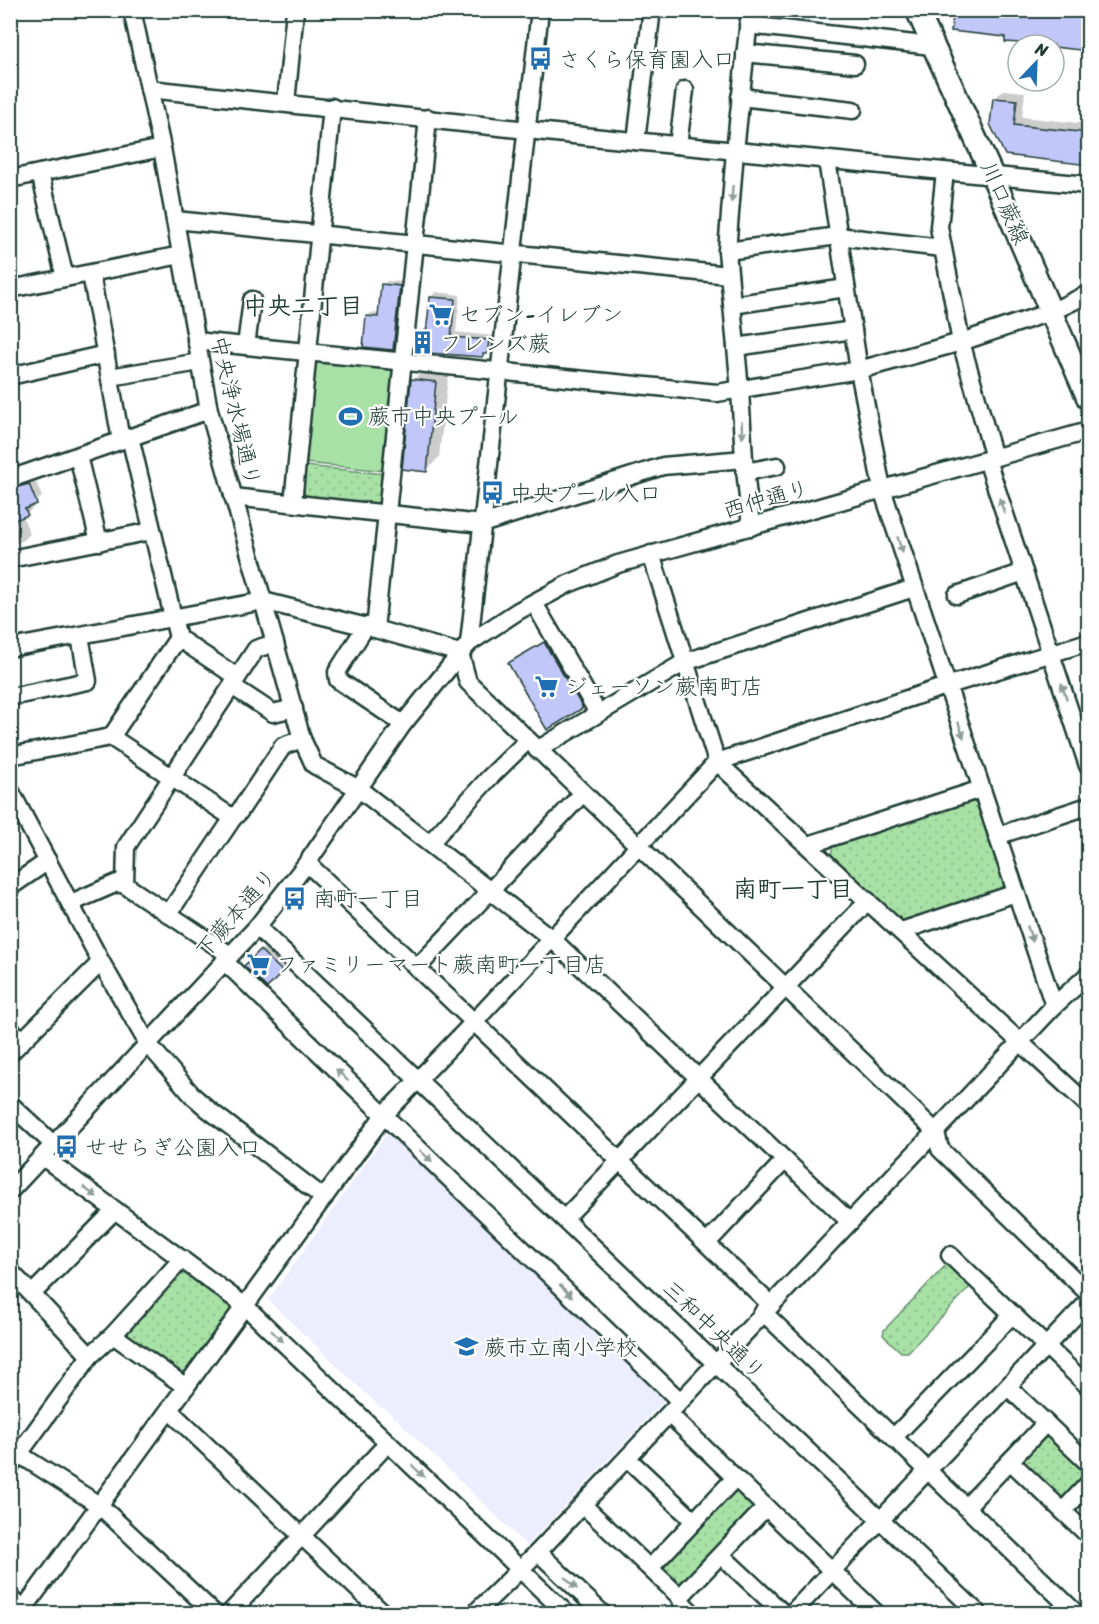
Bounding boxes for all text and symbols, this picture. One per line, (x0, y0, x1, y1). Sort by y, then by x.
north arrow (1006, 33, 1066, 93)
text: N (1030, 34, 1053, 66)
place label: さくら保育園入口 (559, 40, 735, 79)
bus stop icon: さくら保育園入口 (528, 46, 554, 72)
street label: 川口蕨線 (969, 155, 1041, 251)
one-way arrow (727, 185, 736, 204)
district label: 中央二丁目 (243, 285, 363, 327)
place label: セブン-イレブン (459, 295, 623, 334)
supermarket icon: セブン-イレブン (428, 301, 454, 327)
place label: フレンズ蕨 (440, 324, 550, 363)
building icon: フレンズ蕨 (409, 330, 435, 356)
street label: 中央浄水場通り (200, 332, 272, 490)
place label: 蕨市中央プール (368, 397, 519, 436)
sports icon: 蕨市中央プール (337, 403, 363, 429)
one-way arrow (738, 421, 747, 440)
street label: 西仲通り (718, 468, 814, 530)
place label: 中央プール入口 (510, 474, 661, 513)
bus stop icon: 中央プール入口 (479, 480, 505, 506)
one-way arrow (996, 497, 1006, 515)
one-way arrow (896, 536, 905, 554)
place label: ジェーソン蕨南町店 (565, 667, 763, 706)
supermarket icon: ジェーソン蕨南町店 (534, 673, 560, 699)
one-way arrow (1058, 682, 1068, 700)
one-way arrow (957, 721, 967, 739)
street label: 下蕨本通り (185, 859, 287, 967)
district label: 南町一丁目 (733, 868, 853, 910)
place label: 南町一丁目 (313, 879, 423, 918)
bus stop icon: 南町一丁目 (282, 885, 308, 911)
one-way arrow (1026, 925, 1035, 943)
place label: ファミリーマート蕨南町一丁目店 (276, 945, 606, 984)
supermarket icon: ファミリーマート蕨南町一丁目店 (245, 951, 271, 977)
one-way arrow (335, 1068, 349, 1082)
place label: せせらぎ公園入口 (85, 1128, 261, 1167)
bus stop icon: せせらぎ公園入口 (54, 1134, 80, 1160)
one-way arrow (418, 1148, 432, 1162)
one-way arrow (81, 1186, 97, 1198)
street label: 三和中央通り (653, 1270, 775, 1390)
one-way arrow (559, 1284, 574, 1298)
place label: 蕨市立南小学校 (484, 1328, 638, 1367)
one-way arrow (270, 1329, 284, 1343)
school or university icon: 蕨市立南小学校 (453, 1334, 479, 1360)
one-way arrow (411, 1464, 425, 1478)
one-way arrow (563, 1576, 578, 1590)

